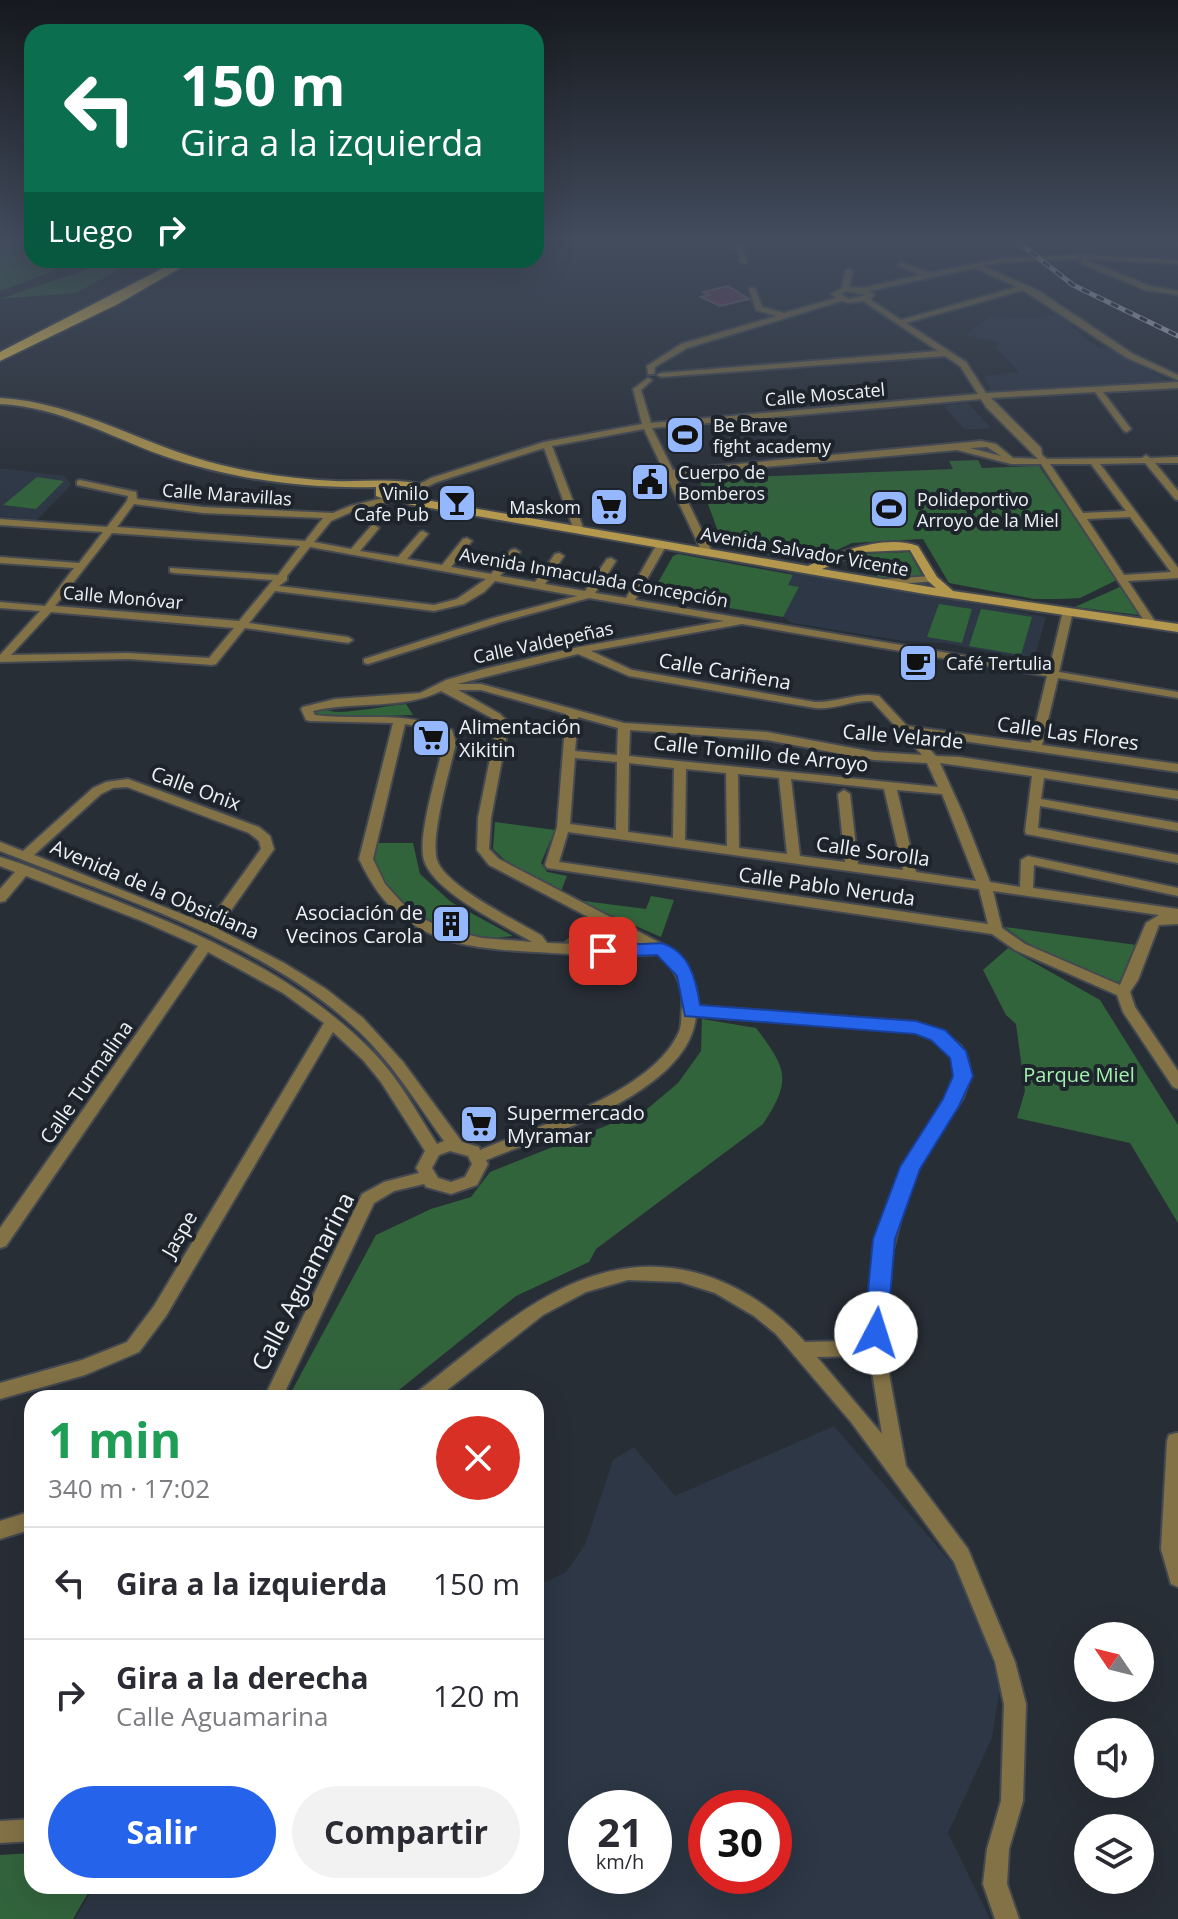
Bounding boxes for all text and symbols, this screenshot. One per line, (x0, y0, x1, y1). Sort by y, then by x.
text: 150 m (180, 46, 346, 122)
icon: left (48, 56, 152, 160)
text: Gira a la izquierda (180, 118, 483, 167)
icon: right (149, 208, 193, 252)
text: Luego (48, 210, 133, 251)
street label: Calle Moscatel (764, 377, 886, 411)
place label: Be Brave fight academy (713, 413, 832, 458)
sports icon: Be Brave fight academy (664, 414, 706, 456)
place label: Cuerpo de Bomberos (678, 460, 765, 505)
public building icon: Cuerpo de Bomberos (629, 461, 671, 503)
street label: Calle Maravillas (161, 477, 293, 511)
place label: Vinilo Cafe Pub (354, 481, 429, 526)
bar icon: Vinilo Cafe Pub (436, 482, 478, 524)
supermarket icon: Maskom (588, 486, 630, 528)
place label: Polideportivo Arroyo de la Miel (917, 487, 1059, 532)
sports icon: Polideportivo Arroyo de la Miel (868, 488, 910, 530)
place label: Maskom (509, 495, 581, 519)
street label: Avenida Salvador Vicente (699, 521, 911, 581)
street label: Avenida Inmaculada Concepción (458, 542, 730, 612)
street label: Calle Monóvar (62, 580, 185, 614)
street label: Calle Valdepeñas (471, 615, 615, 669)
cafe icon: Café Tertulia (897, 642, 939, 684)
street label: Calle Cariñena (657, 646, 793, 696)
place label: Café Tertulia (946, 651, 1052, 675)
street label: Calle Las Flores (995, 710, 1141, 756)
place label: Alimentación Xikitin (459, 713, 581, 763)
supermarket icon: Alimentación Xikitin (410, 717, 452, 759)
street label: Calle Velarde (841, 717, 965, 755)
street label: Calle Tomillo de Arroyo (652, 728, 870, 778)
street label: Calle Onix (147, 759, 245, 817)
street label: Calle Sorolla (814, 830, 932, 872)
street label: Avenida de la Obsidiana (47, 833, 263, 945)
street label: Calle Pablo Neruda (737, 860, 917, 912)
place label: Asociación de Vecinos Carola (286, 899, 423, 949)
building icon: Asociación de Vecinos Carola (430, 903, 472, 945)
pin (569, 917, 637, 985)
icon: arrive (581, 929, 625, 973)
street label: Calle Turmalina (33, 1015, 139, 1149)
park label: Parque Miel (1023, 1061, 1135, 1088)
place label: Supermercado Myramar (507, 1099, 645, 1149)
supermarket icon: Supermercado Myramar (458, 1103, 500, 1145)
street label: Calle Aguamarina (243, 1186, 361, 1376)
street label: Jaspe (154, 1206, 203, 1264)
position arrow (834, 1291, 918, 1375)
text: 1 min (48, 1407, 181, 1472)
button: close (436, 1416, 520, 1500)
text: 340 m · 17:02 (48, 1470, 210, 1506)
icon: left (48, 1561, 92, 1605)
text: Gira a la izquierda (116, 1563, 388, 1604)
text: 150 m (433, 1563, 520, 1604)
north arrow (1074, 1622, 1154, 1702)
map controls (1074, 1622, 1154, 1894)
text: Gira a la derecha (116, 1657, 369, 1698)
icon: right (48, 1673, 92, 1717)
text: 120 m (433, 1675, 520, 1716)
text: Calle Aguamarina (116, 1698, 328, 1734)
button: sound (1074, 1718, 1154, 1798)
button: Salir (48, 1786, 276, 1878)
button: Compartir (292, 1786, 520, 1878)
speed limit sign: 30 (688, 1790, 792, 1894)
text: 21 (597, 1804, 643, 1859)
button: layers (1074, 1814, 1154, 1894)
text: km/h (596, 1848, 644, 1875)

